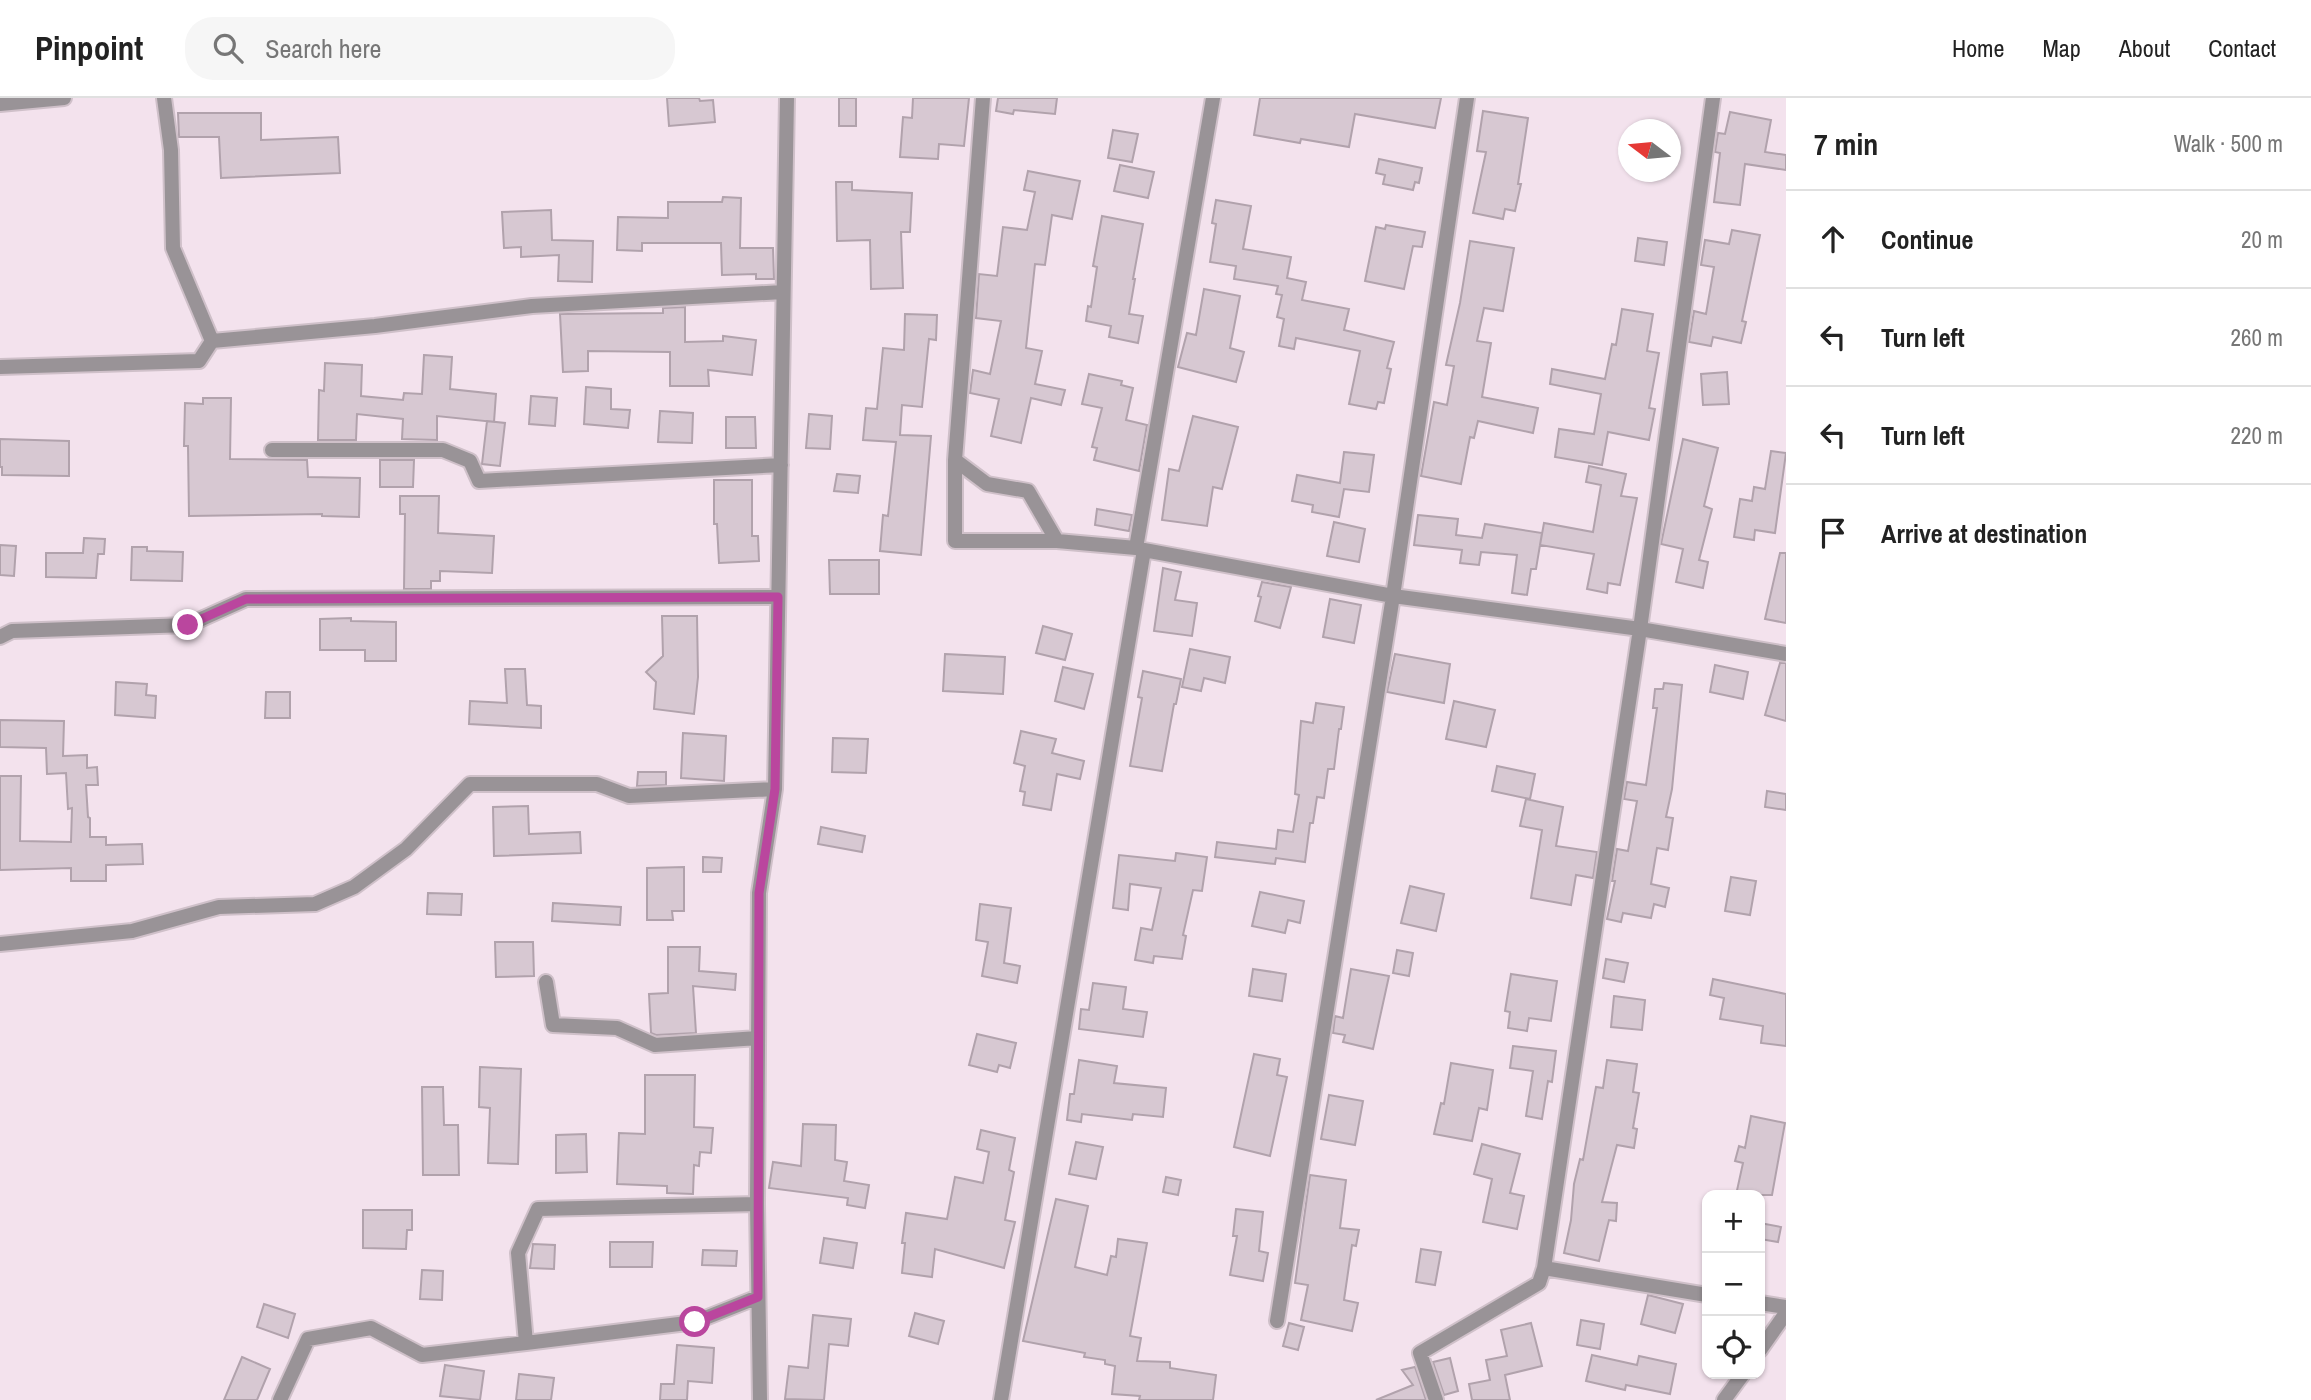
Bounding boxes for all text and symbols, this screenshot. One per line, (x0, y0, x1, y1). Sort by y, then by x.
search box (185, 17, 675, 80)
text: Pinpoint (35, 26, 143, 70)
icon: search (209, 29, 247, 67)
text: Search here (265, 31, 381, 66)
text: Home (1952, 32, 2004, 64)
text: Map (2042, 32, 2081, 64)
text: About (2119, 32, 2170, 64)
text: Contact (2208, 32, 2276, 64)
north arrow (1618, 119, 1681, 182)
text: 7 min (1814, 124, 1878, 164)
text: Walk · 500 m (2174, 128, 2283, 159)
icon: ahead (1814, 220, 1852, 258)
text: Continue (1881, 222, 1973, 257)
text: 20 m (2241, 224, 2283, 255)
icon: left (1814, 318, 1852, 356)
text: Turn left (1881, 320, 1965, 355)
text: 260 m (2231, 322, 2283, 353)
icon: left (1814, 416, 1852, 454)
text: Turn left (1881, 418, 1965, 453)
text: 220 m (2231, 420, 2283, 451)
icon: arrive (1814, 514, 1852, 552)
text: Arrive at destination (1881, 516, 2087, 551)
route end (172, 609, 203, 640)
map controls (1702, 1190, 1765, 1379)
button: + (1702, 1190, 1765, 1253)
button: − (1702, 1253, 1765, 1316)
route start (679, 1306, 710, 1337)
button: locate (1702, 1316, 1765, 1379)

